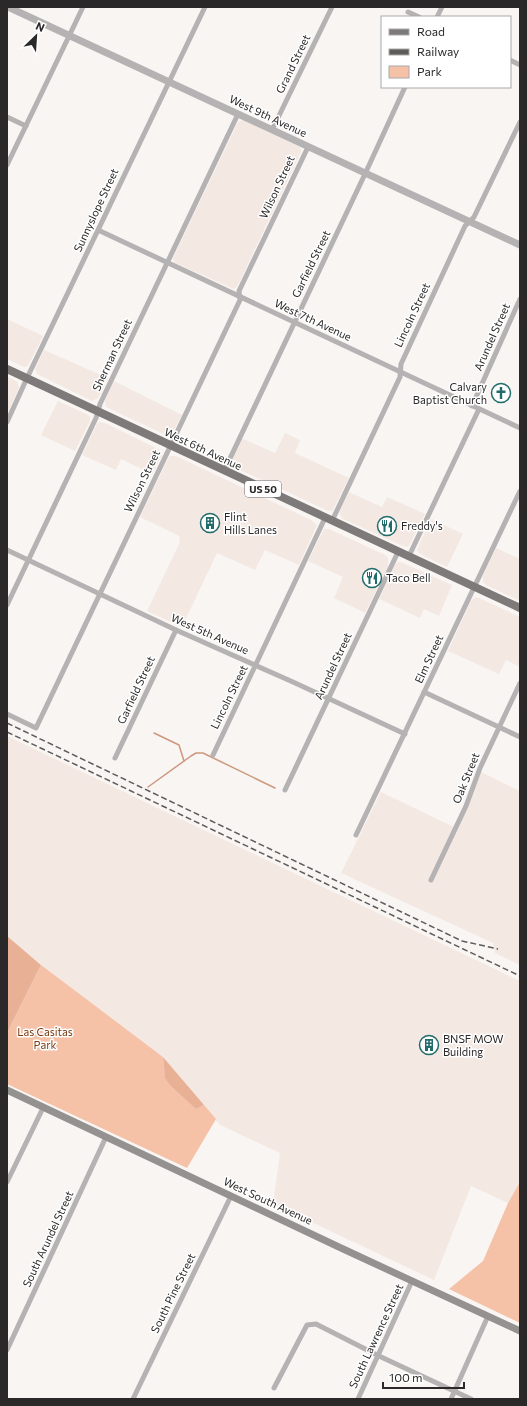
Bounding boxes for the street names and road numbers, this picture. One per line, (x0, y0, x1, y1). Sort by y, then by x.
street label: Grand Street (273, 32, 313, 95)
street label: West 9th Avenue (227, 92, 309, 139)
street label: Wilson Street (256, 153, 297, 220)
street label: Sunnyslope Street (71, 166, 121, 254)
street label: Garfield Street (289, 227, 333, 300)
street label: Lincoln Street (391, 280, 432, 349)
street label: West 7th Avenue (273, 296, 354, 343)
street label: Arundel Street (471, 301, 512, 373)
street label: Sherman Street (89, 316, 134, 393)
street label: West 6th Avenue (162, 425, 244, 472)
street label: Wilson Street (121, 447, 162, 514)
road number: US 50 (245, 481, 281, 497)
street label: West 5th Avenue (169, 611, 251, 657)
street label: Arundel Street (311, 630, 354, 701)
street label: Elm Street (412, 632, 446, 685)
street label: Garfield Street (114, 653, 157, 726)
street label: Lincoln Street (207, 662, 250, 731)
street label: Oak Street (449, 750, 482, 805)
street label: West South Avenue (222, 1174, 315, 1227)
street label: South Arundel Street (20, 1188, 76, 1289)
street label: South Pine Street (148, 1250, 198, 1335)
street label: South Lawrence Street (346, 1281, 406, 1390)

